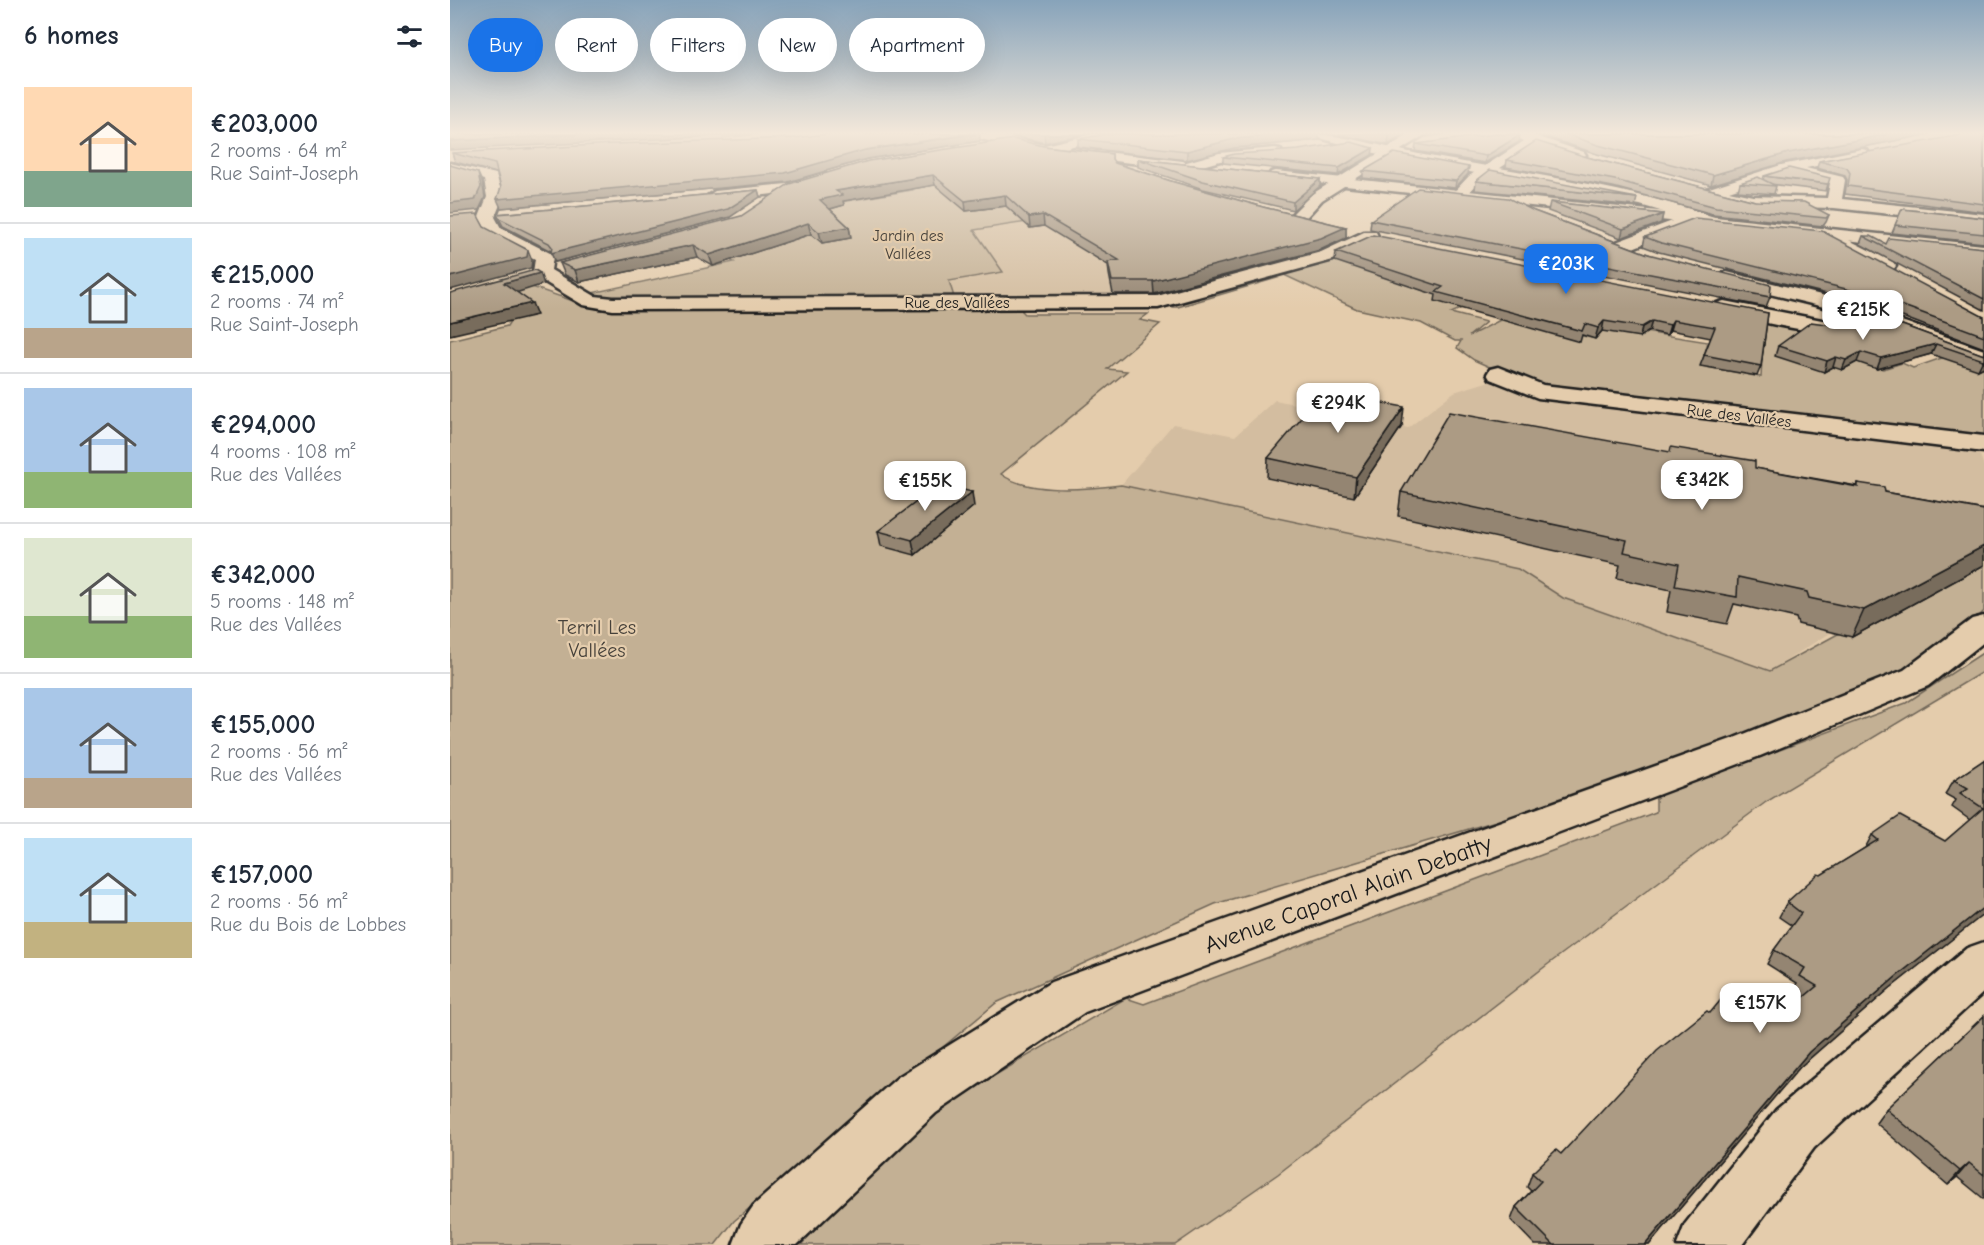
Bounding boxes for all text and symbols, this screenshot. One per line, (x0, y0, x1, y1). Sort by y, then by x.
chip: Buy (468, 18, 543, 72)
chip: Rent (555, 18, 638, 72)
chip: Filters (650, 18, 746, 72)
chip: New (758, 18, 837, 72)
chip: Apartment (849, 18, 985, 72)
icon: filters (393, 20, 426, 53)
text: 6 homes (24, 21, 119, 51)
text: €203,000 (210, 109, 318, 139)
icon: home (72, 111, 144, 183)
text: 2 rooms · 64 m² (210, 139, 346, 162)
text: Rue Saint-Joseph (210, 162, 359, 185)
park label: Jardin des Vallées (873, 227, 944, 263)
pin: €203K (1524, 244, 1608, 295)
text: €203K (1538, 252, 1594, 275)
text: €215,000 (210, 260, 314, 290)
icon: home (72, 262, 144, 334)
text: 2 rooms · 74 m² (210, 290, 343, 313)
pin: €215K (1821, 290, 1905, 341)
street label: Rue des Vallées (904, 294, 1010, 312)
text: €215K (1836, 298, 1890, 321)
text: Rue Saint-Joseph (210, 313, 359, 336)
pin: €294K (1296, 383, 1380, 434)
text: €294K (1311, 391, 1365, 414)
street label: Rue des Vallées (1686, 401, 1793, 431)
text: €294,000 (210, 410, 316, 440)
icon: home (72, 412, 144, 484)
text: 4 rooms · 108 m² (210, 440, 355, 463)
pin: €342K (1660, 460, 1744, 511)
pin: €155K (883, 461, 967, 512)
text: Rue des Vallées (210, 463, 341, 486)
text: €342K (1675, 468, 1729, 491)
text: €155K (898, 469, 952, 492)
text: €342,000 (210, 560, 315, 590)
icon: home (72, 562, 144, 634)
text: 5 rooms · 148 m² (210, 590, 354, 613)
text: Rue des Vallées (210, 613, 341, 636)
park label: Terril Les Vallées (558, 616, 636, 662)
text: €155,000 (210, 710, 315, 740)
icon: home (72, 712, 144, 784)
text: 2 rooms · 56 m² (210, 740, 348, 763)
text: Rue des Vallées (210, 763, 341, 786)
street label: Avenue Caporal Alain Debatty (1201, 829, 1496, 959)
text: €157,000 (210, 860, 313, 890)
icon: home (72, 862, 144, 934)
text: 2 rooms · 56 m² (210, 890, 348, 913)
text: Rue du Bois de Lobbes (210, 913, 406, 936)
pin: €157K (1718, 983, 1802, 1034)
text: €157K (1734, 991, 1786, 1014)

